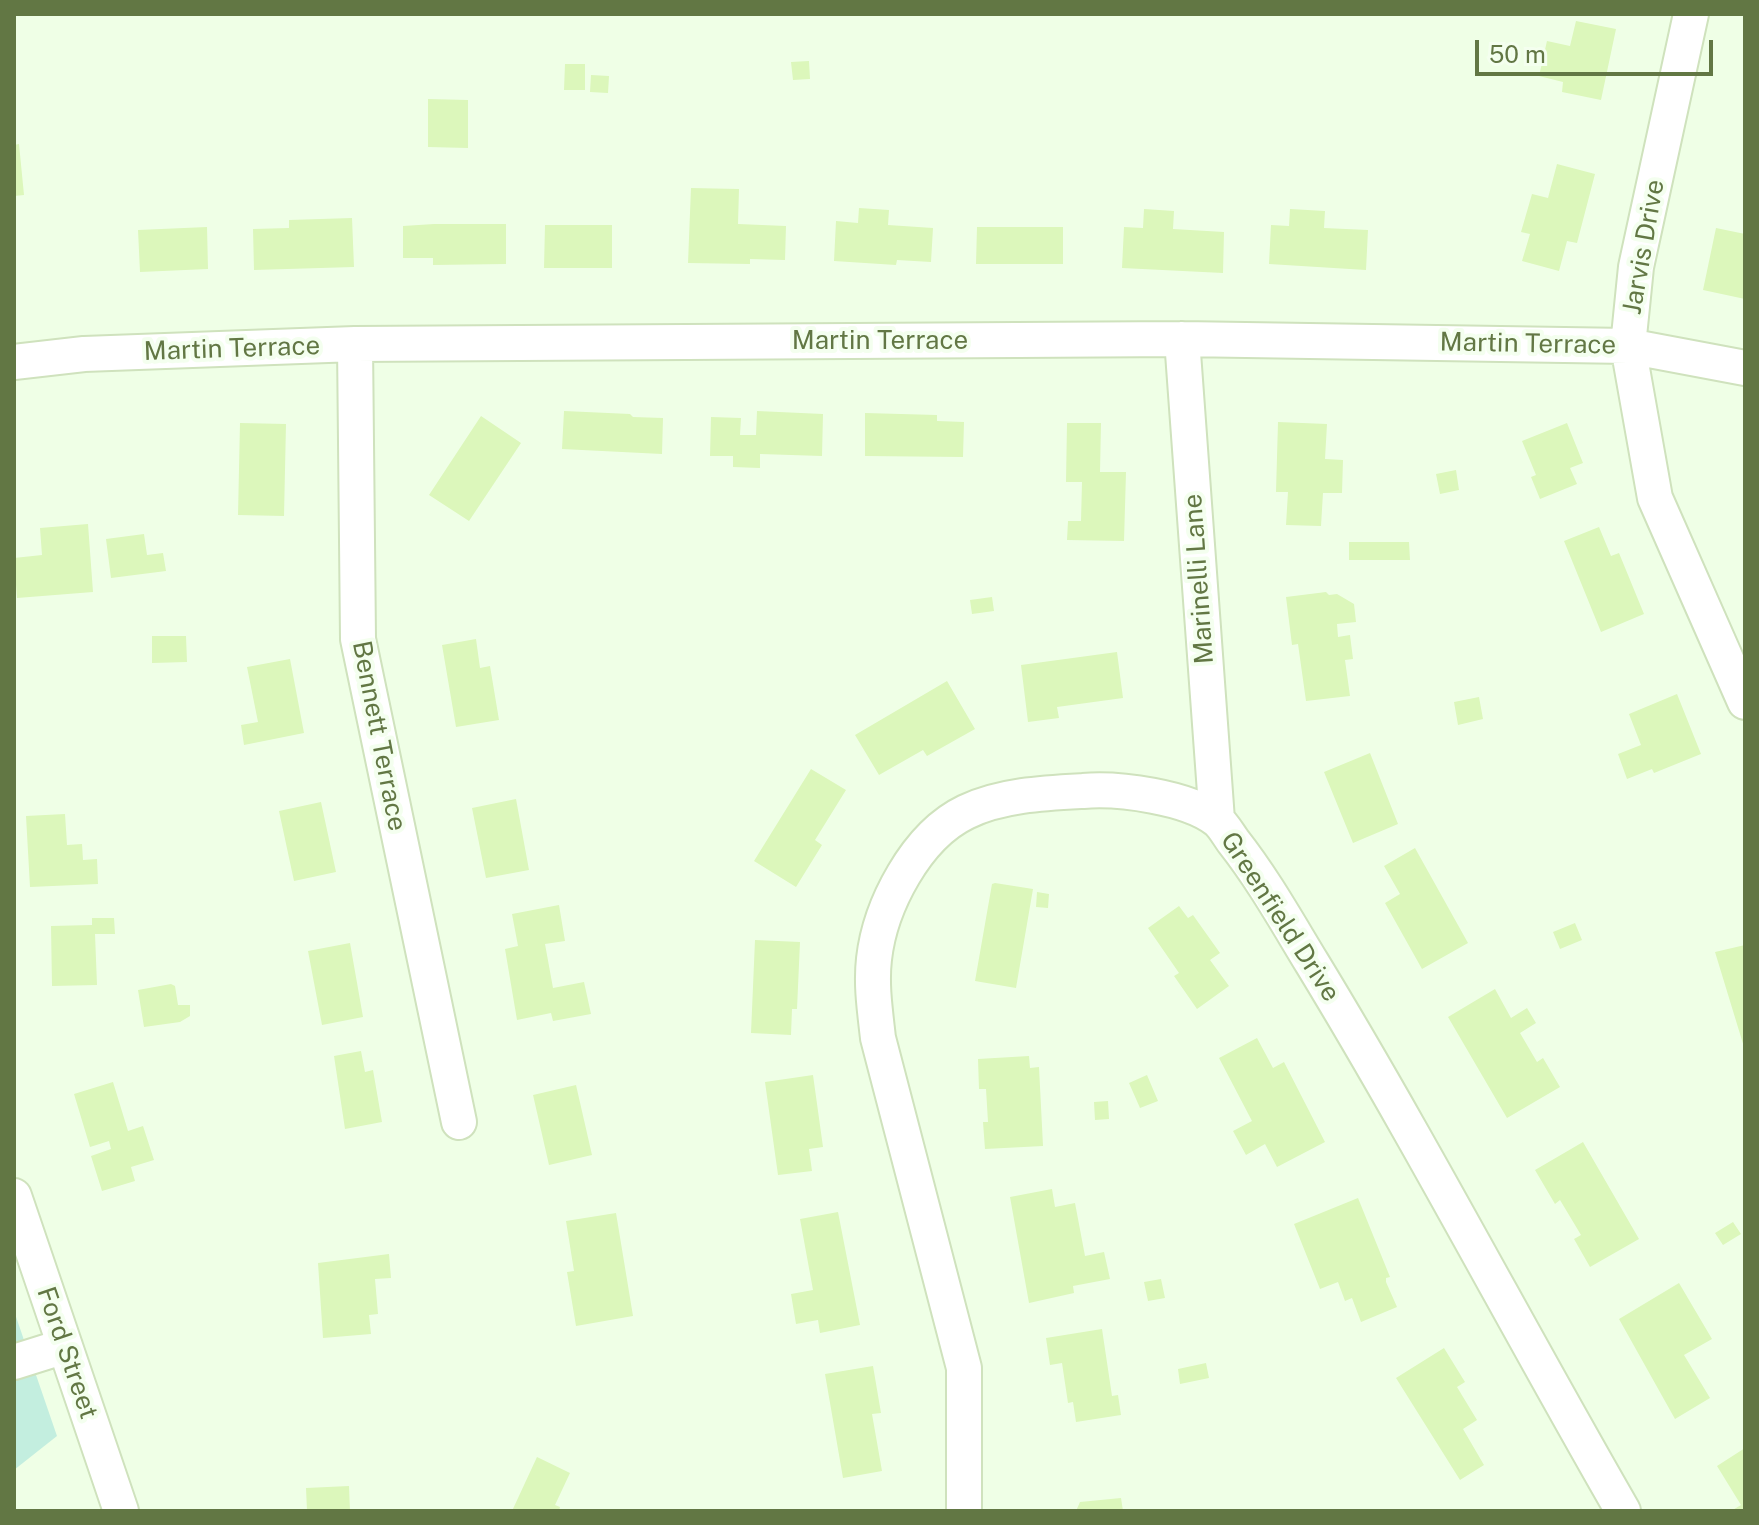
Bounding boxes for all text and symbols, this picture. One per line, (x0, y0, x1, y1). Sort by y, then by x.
scale bar (1479, 24, 1717, 74)
text: 50 m (1489, 40, 1546, 68)
street label: Jarvis Drive (1617, 177, 1671, 317)
street label: Martin Terrace (792, 325, 968, 357)
street label: Martin Terrace (1439, 327, 1617, 361)
street label: Martin Terrace (143, 330, 321, 368)
street label: Marinelli Lane (1177, 493, 1221, 665)
street label: Bennett Terrace (345, 638, 413, 834)
street label: Greenfield Drive (1214, 826, 1346, 1008)
street label: Ford Street (30, 1283, 104, 1423)

